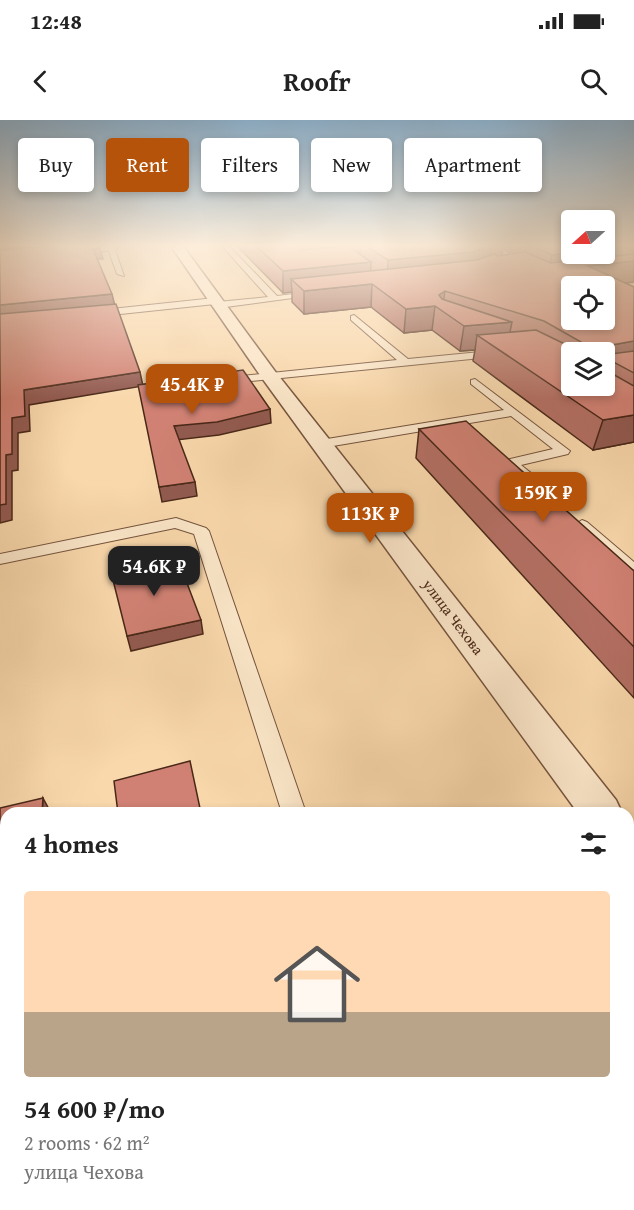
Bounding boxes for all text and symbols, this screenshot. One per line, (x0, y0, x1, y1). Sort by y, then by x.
text: 12:48 (30, 5, 82, 37)
text: Roofr (283, 61, 351, 101)
icon: back (24, 65, 57, 98)
icon: search (577, 65, 610, 98)
chip: Buy (18, 138, 94, 192)
chip: Rent (106, 138, 189, 192)
chip: Filters (201, 138, 299, 192)
chip: New (311, 138, 392, 192)
chip: Apartment (404, 138, 542, 192)
north arrow (561, 210, 615, 264)
map controls (561, 210, 615, 396)
button: locate (561, 276, 615, 330)
button: layers (561, 342, 615, 396)
pin: 45.4K ₽ (137, 364, 247, 415)
text: 45.4K ₽ (160, 369, 224, 398)
pin: 159K ₽ (494, 472, 592, 523)
text: 159K ₽ (514, 477, 572, 506)
pin: 113K ₽ (321, 493, 419, 544)
text: 113K ₽ (341, 498, 399, 527)
pin: 54.6K ₽ (99, 546, 209, 597)
text: 54.6K ₽ (122, 551, 186, 580)
street label: улица Чехова (417, 574, 489, 660)
text: 4 homes (24, 824, 119, 863)
icon: filters (577, 827, 610, 860)
icon: home (263, 930, 371, 1038)
text: 54 600 ₽/mo (24, 1089, 165, 1128)
text: 2 rooms · 62 m² (24, 1128, 150, 1157)
text: улица Чехова (24, 1157, 144, 1186)

